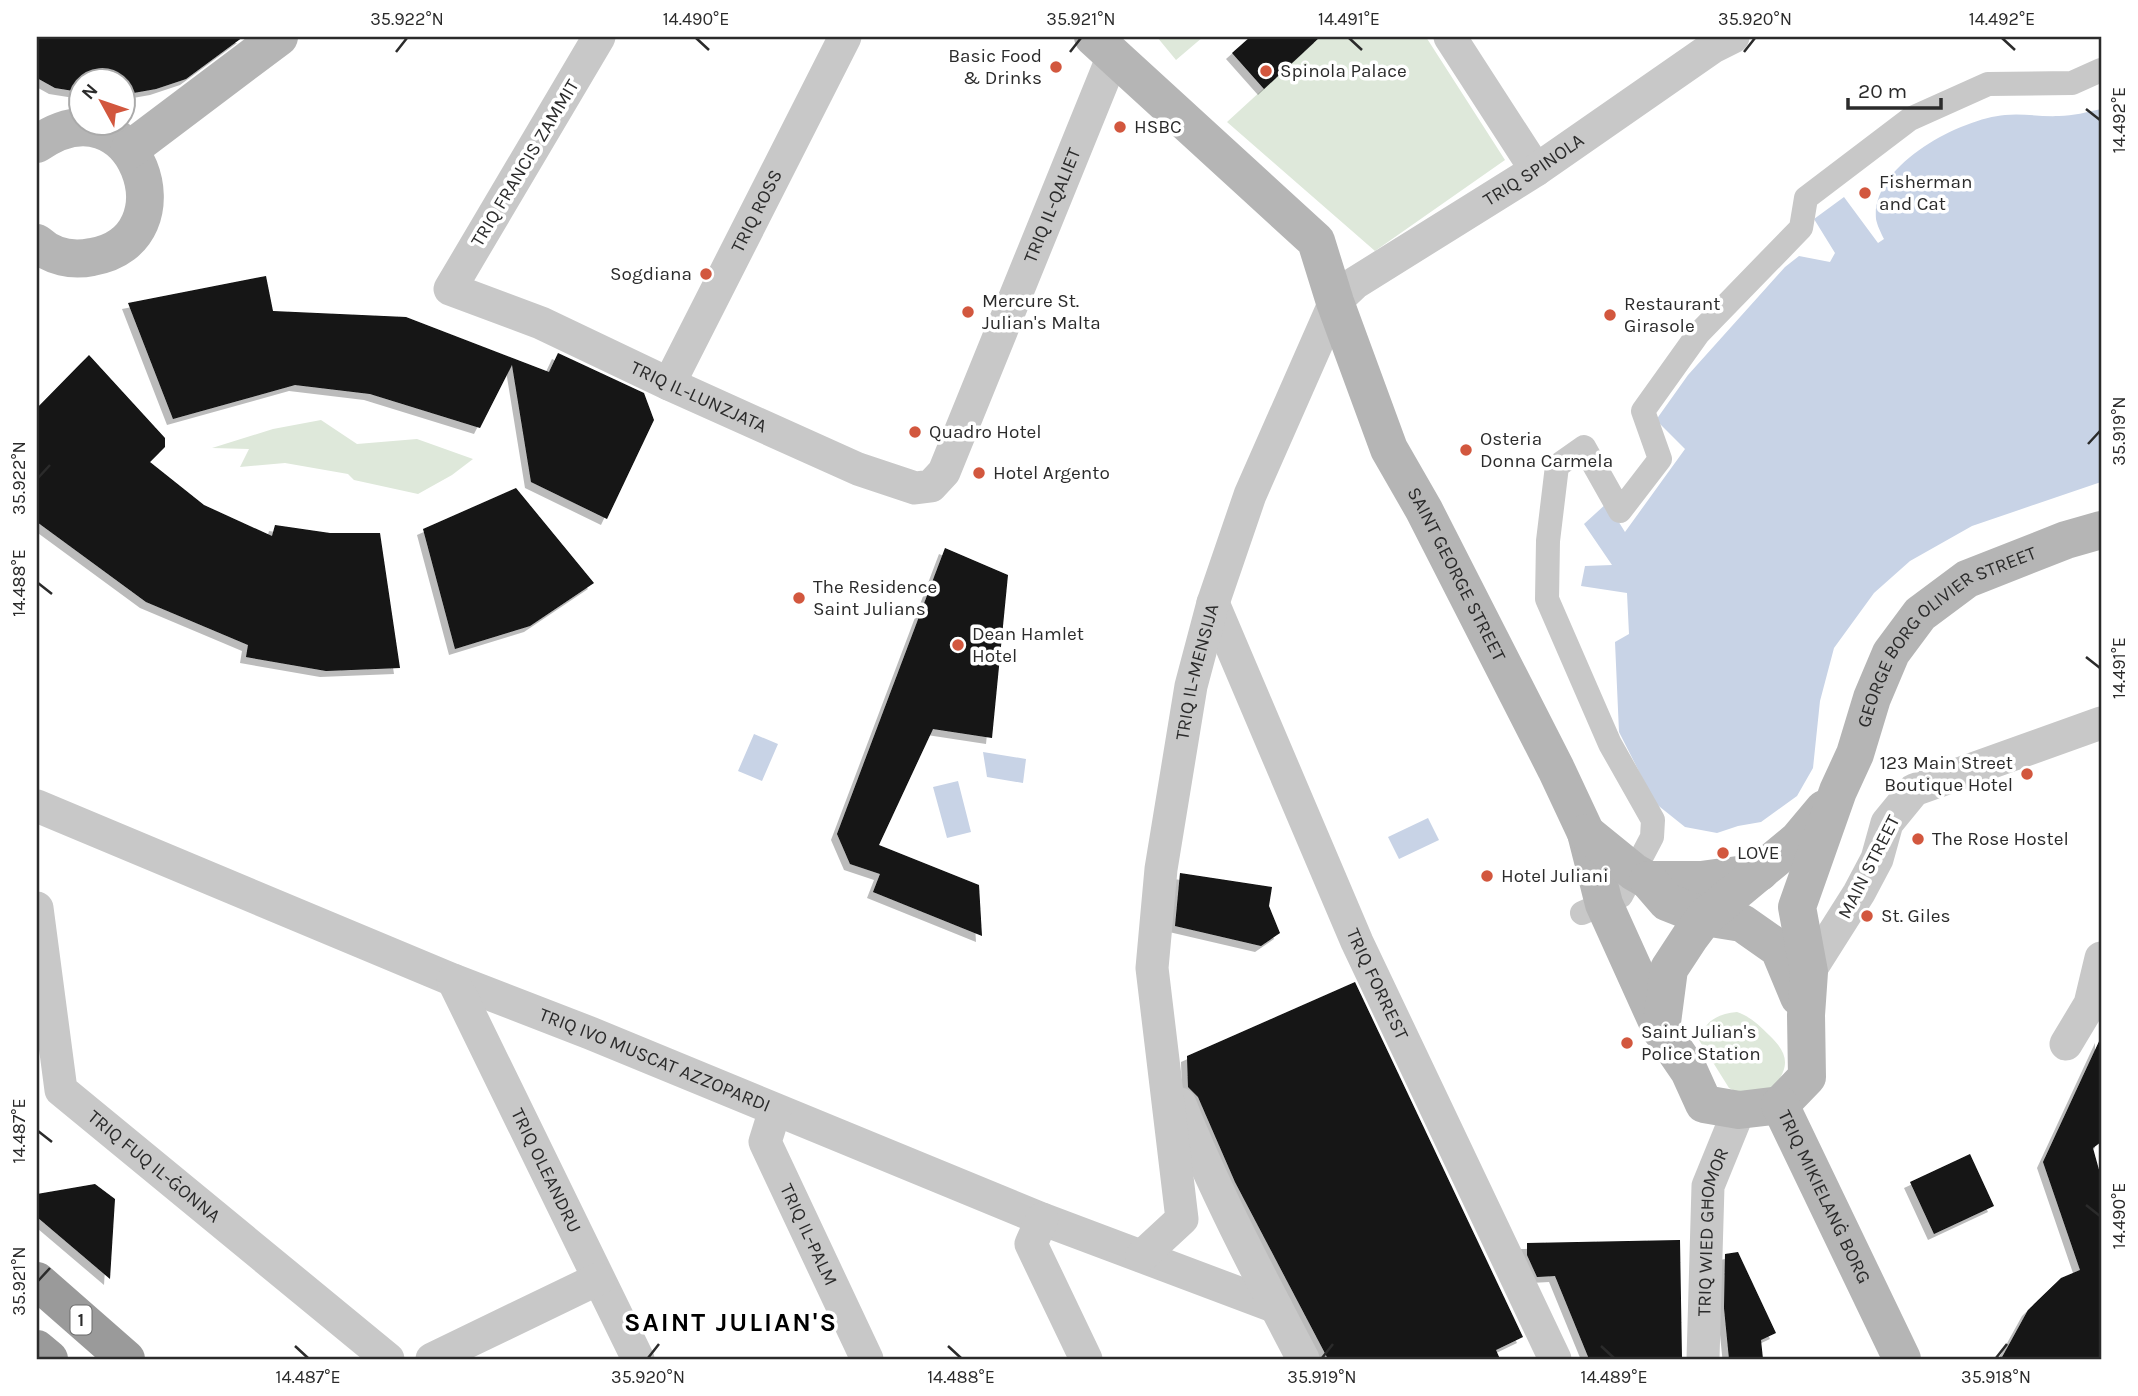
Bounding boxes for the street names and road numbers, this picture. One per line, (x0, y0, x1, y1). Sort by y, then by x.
street label: TRIQ FRANCIS ZAMMIT (466, 75, 584, 251)
street label: TRIQ SPINOLA (1479, 129, 1588, 211)
street label: TRIQ IL-QALIET (1019, 144, 1086, 266)
street label: TRIQ ROSS (727, 166, 787, 256)
street label: TRIQ IL-LUNZJATA (627, 356, 770, 438)
street label: SAINT GEORGE STREET (1402, 483, 1510, 665)
street label: GEORGE BORG OLIVIER STREET (1853, 542, 2040, 730)
street label: TRIQ IL-MENSIJA (1171, 601, 1223, 742)
street label: MAIN STREET (1833, 811, 1905, 922)
street label: TRIQ FORREST (1342, 925, 1413, 1044)
street label: TRIQ IVO MUSCAT AZZOPARDI (536, 1003, 774, 1117)
street label: TRIQ OLEANDRU (506, 1105, 586, 1236)
street label: TRIQ FUQ IL-ĠONNA (83, 1106, 225, 1227)
street label: TRIQ MIKIELANĠ BORG (1773, 1107, 1875, 1287)
street label: TRIQ WIED GĦOMOR (1693, 1145, 1733, 1317)
street label: TRIQ IL-PALM (775, 1180, 842, 1289)
road number: 1 (70, 1306, 92, 1335)

